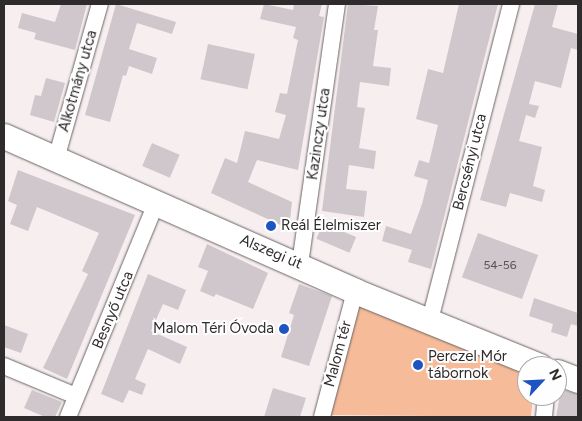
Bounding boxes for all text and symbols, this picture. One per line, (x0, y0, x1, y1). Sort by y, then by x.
street label: Alkotmány utca (55, 28, 101, 134)
street label: Kazinczy utca (304, 87, 334, 181)
street label: Bercsényi utca (449, 112, 491, 212)
place label: Reál Élelmiszer (281, 217, 381, 235)
marker: Reál Élelmiszer (265, 220, 277, 232)
street label: Alszegi út (237, 231, 305, 273)
house number: 54-56 (483, 259, 517, 273)
street label: Besnyő utca (89, 269, 137, 351)
street label: Malom tér (321, 319, 355, 389)
place label: Malom Téri Óvoda (153, 320, 274, 338)
marker: Malom Téri Óvoda (278, 323, 290, 335)
place label: Perczel Mór tábornok (428, 347, 507, 382)
north arrow (517, 356, 567, 406)
marker: Perczel Mór tábornok (412, 359, 424, 371)
text: N (545, 366, 565, 383)

